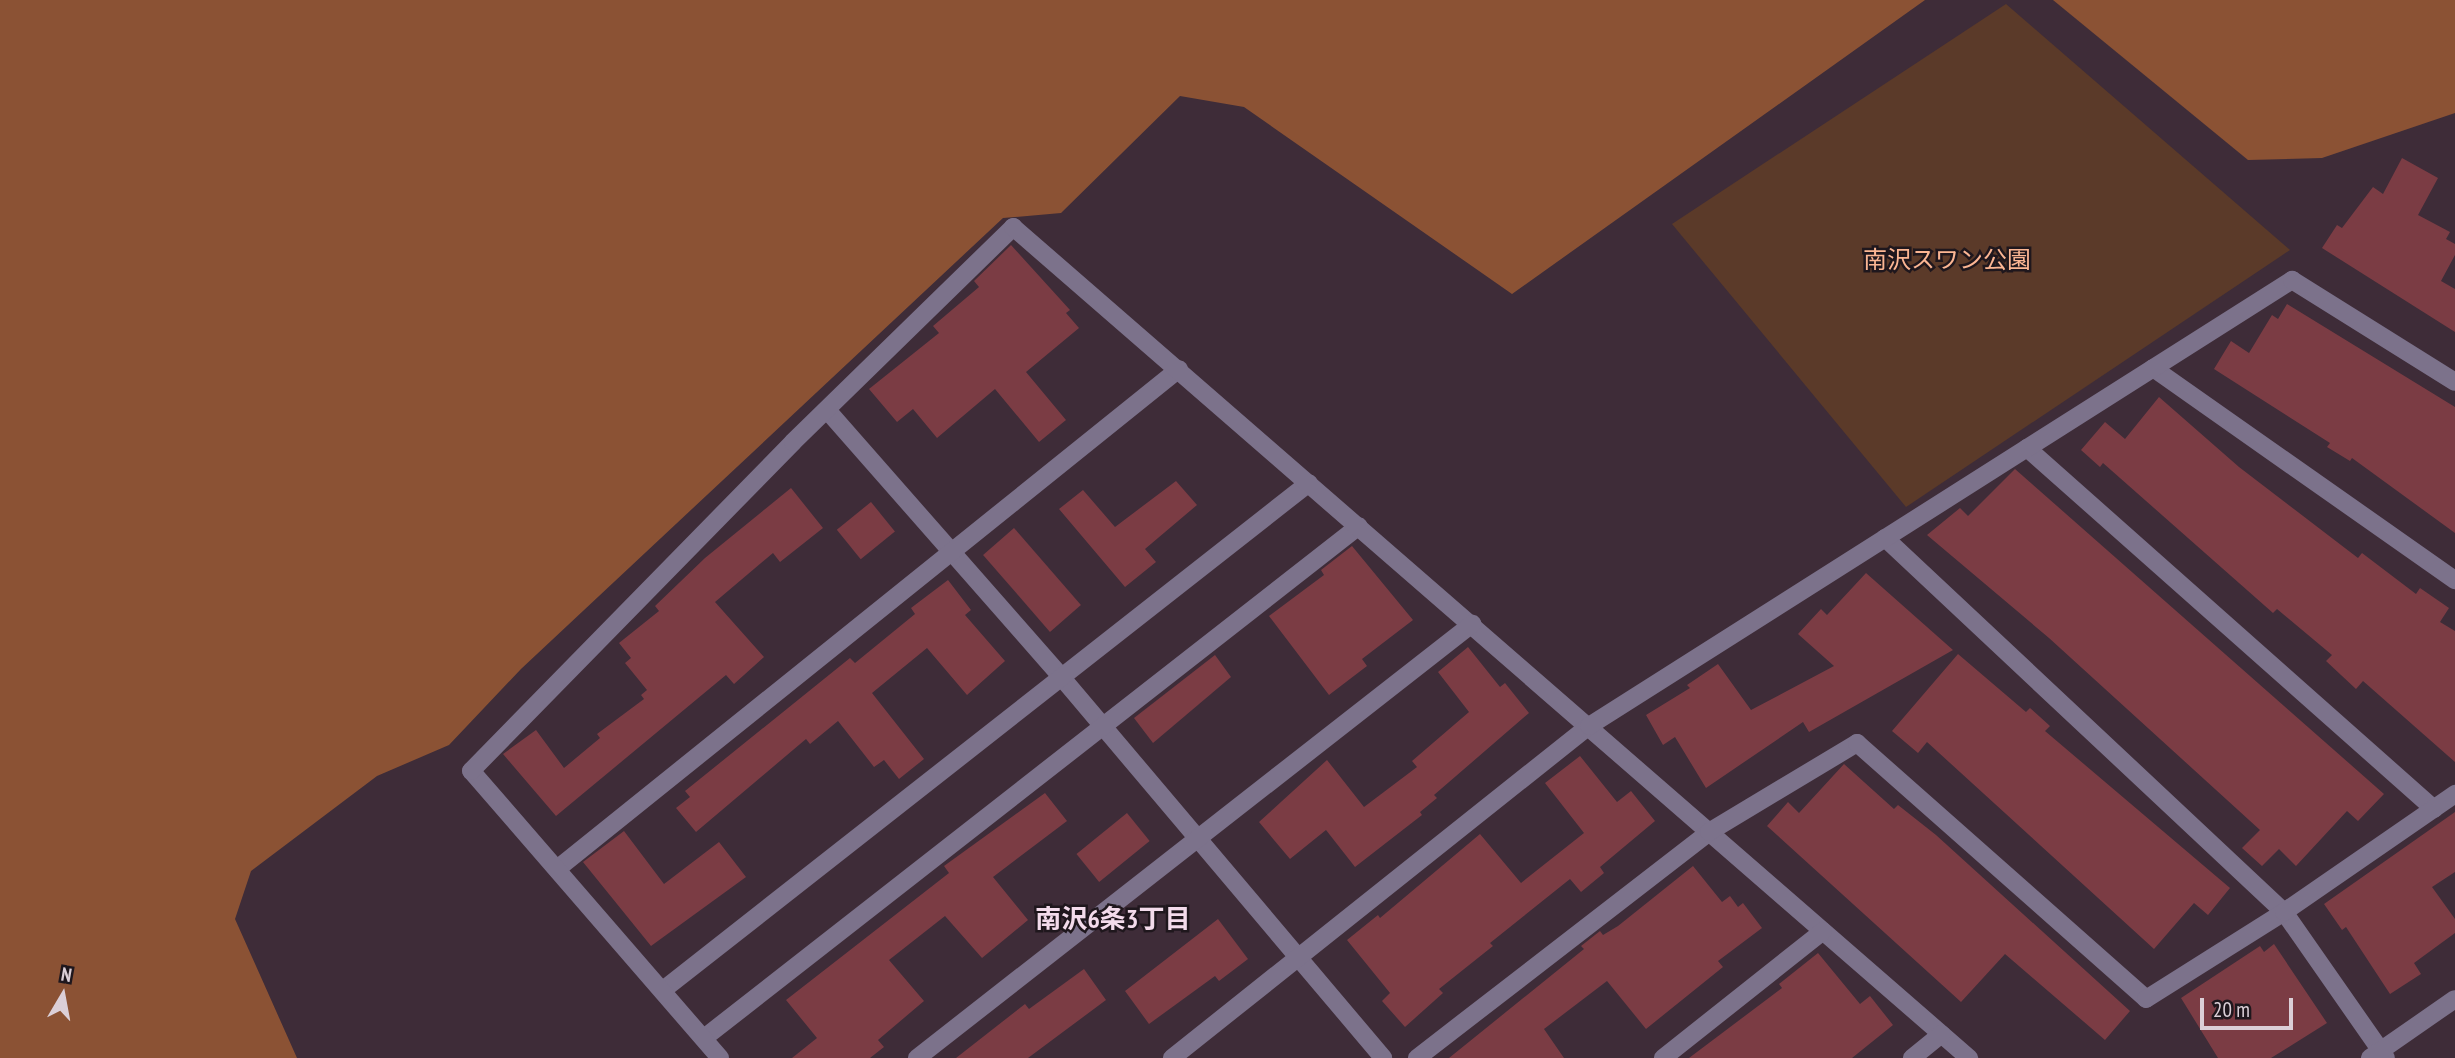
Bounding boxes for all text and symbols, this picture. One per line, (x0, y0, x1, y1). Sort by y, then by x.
park label: 南沢スワン公園 (1863, 246, 2031, 274)
district label: 南沢6条3丁目 (1036, 903, 1190, 935)
north arrow (28, 960, 98, 1030)
text: N (60, 962, 74, 987)
scale bar (2203, 984, 2296, 1028)
text: 20 m (2213, 996, 2250, 1023)

